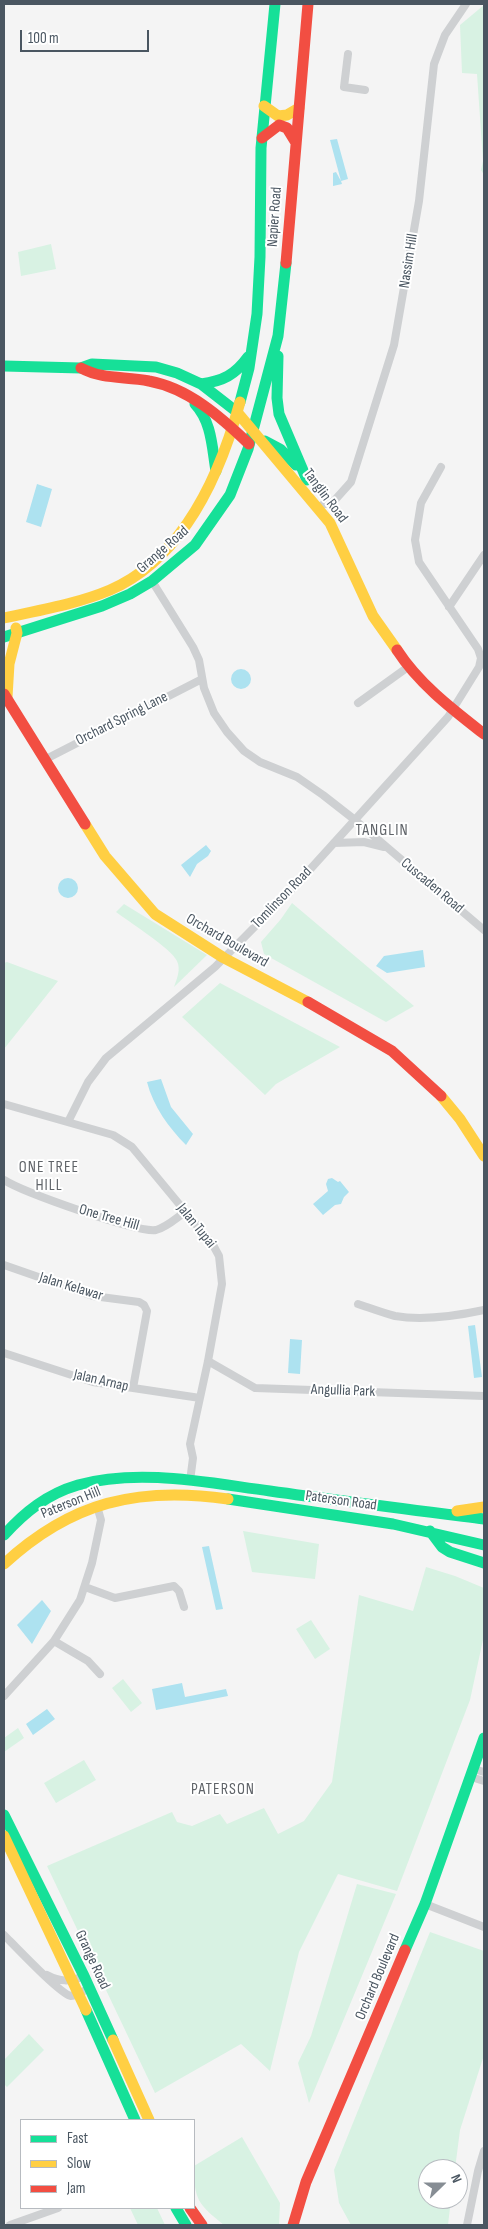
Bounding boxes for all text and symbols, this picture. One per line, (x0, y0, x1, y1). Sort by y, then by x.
scale bar (22, 20, 151, 52)
text: 100 m (28, 29, 59, 48)
street label: Napier Road (264, 186, 286, 248)
street label: Nassim Hill (396, 233, 422, 289)
street label: Tanglin Road (299, 465, 351, 527)
street label: Grange Road (133, 523, 193, 577)
street label: Orchard Spring Lane (73, 688, 171, 750)
district label: TANGLIN (355, 821, 409, 841)
street label: Cuscaden Road (397, 855, 467, 917)
street label: Tomlinson Road (248, 863, 316, 933)
street label: Orchard Boulevard (183, 910, 271, 972)
district label: ONE TREE HILL (18, 1158, 80, 1196)
street label: Jalan Tupai (173, 1200, 219, 1252)
street label: One Tree Hill (77, 1201, 141, 1235)
street label: Jalan Kelawar (37, 1269, 105, 1305)
street label: Jalan Arnap (72, 1366, 130, 1396)
street label: Angullia Park (311, 1381, 375, 1401)
street label: Paterson Hill (38, 1483, 104, 1523)
street label: Paterson Road (304, 1487, 378, 1515)
district label: PATERSON (190, 1780, 256, 1800)
street label: Grange Road (71, 1928, 113, 1992)
street label: Orchard Boulevard (352, 1931, 404, 2023)
legend (20, 2119, 195, 2209)
text: Fast (67, 2129, 88, 2148)
text: Slow (67, 2154, 91, 2173)
north arrow (418, 2159, 468, 2209)
text: N (447, 2172, 466, 2185)
text: Jam (67, 2179, 85, 2198)

